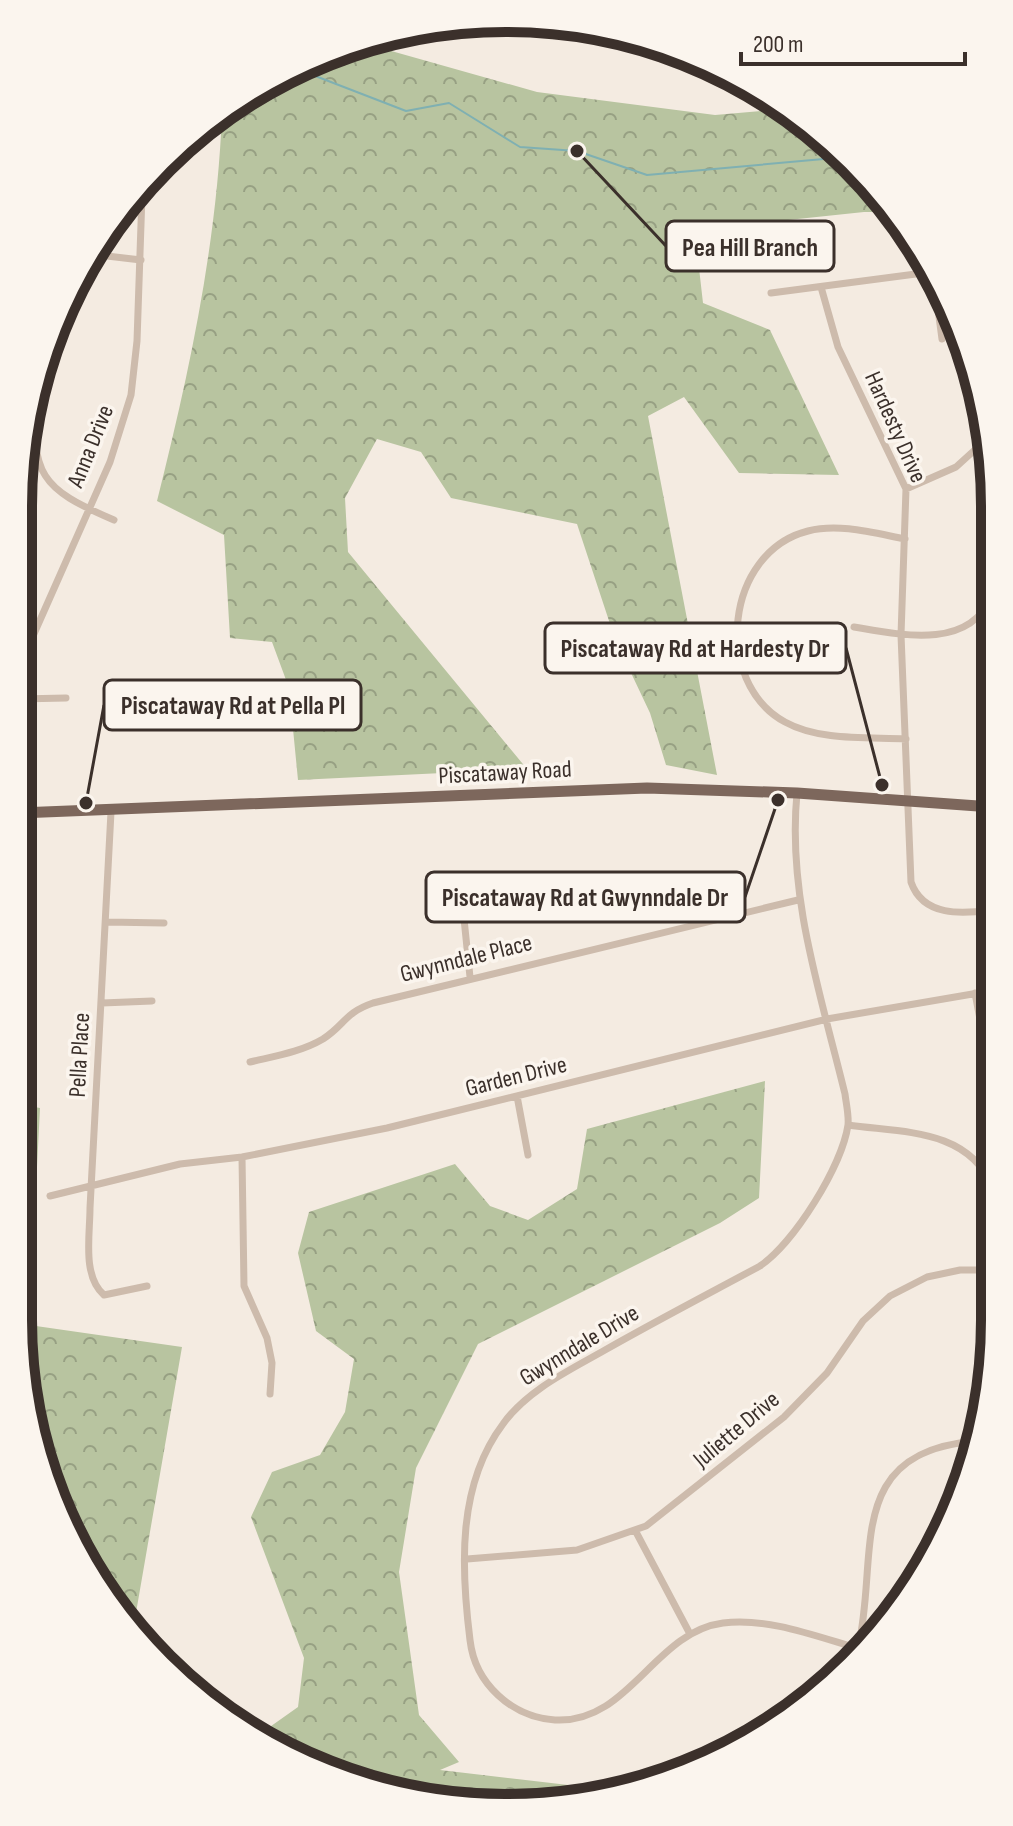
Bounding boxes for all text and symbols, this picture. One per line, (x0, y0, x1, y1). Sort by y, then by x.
scale bar (741, 16, 965, 66)
text: 200 m (753, 30, 804, 59)
callout: Pea Hill Branch (666, 221, 834, 271)
text: Pea Hill Branch (682, 233, 818, 264)
street label: Hardesty Drive (858, 367, 933, 487)
street label: Anna Drive (60, 401, 120, 493)
callout: Piscataway Rd at Hardesty Dr (545, 623, 846, 673)
text: Piscataway Rd at Hardesty Dr (560, 634, 830, 665)
callout: Piscataway Rd at Pella Pl (104, 680, 361, 730)
text: Piscataway Rd at Pella Pl (121, 691, 345, 722)
street label: Piscataway Road (438, 755, 572, 790)
callout: Piscataway Rd at Gwynndale Dr (426, 872, 745, 922)
text: Piscataway Rd at Gwynndale Dr (442, 883, 728, 914)
street label: Gwynndale Place (397, 928, 535, 989)
street label: Pella Place (63, 1012, 96, 1098)
street label: Garden Drive (463, 1050, 570, 1103)
street label: Gwynndale Drive (514, 1298, 644, 1392)
street label: Juliette Drive (686, 1385, 785, 1474)

